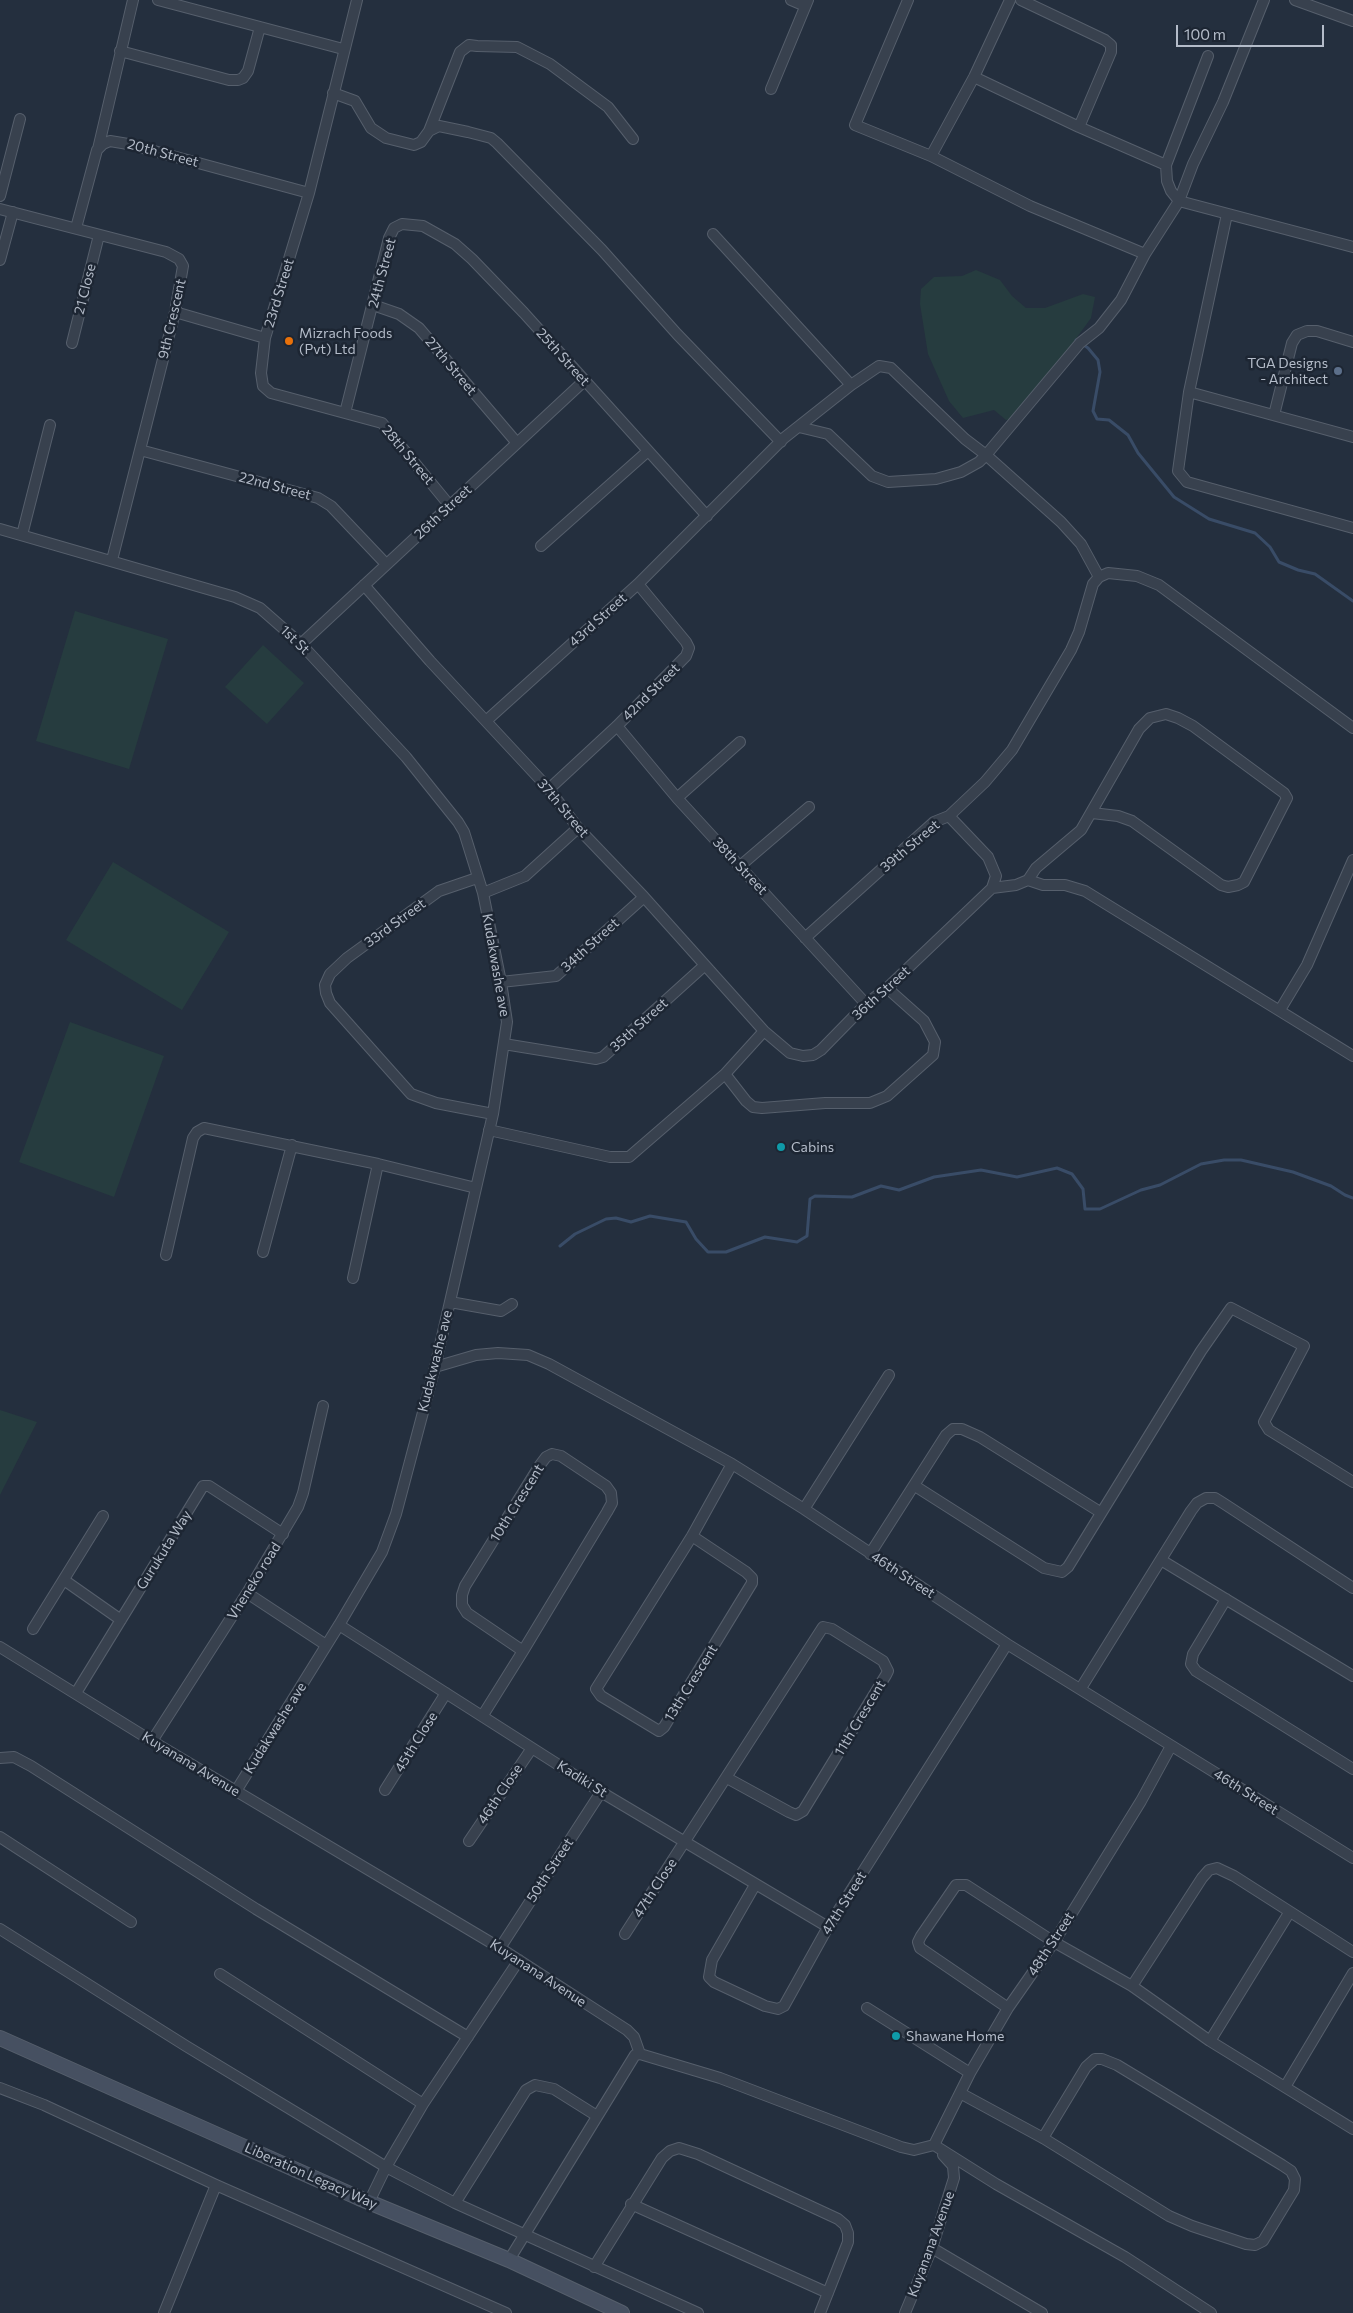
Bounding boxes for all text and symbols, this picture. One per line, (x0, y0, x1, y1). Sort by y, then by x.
scale bar (1178, 15, 1326, 47)
text: 100 m (1184, 25, 1226, 43)
street label: 20th Street (126, 135, 200, 171)
street label: 24th Street (365, 236, 399, 310)
street label: 23rd Street (261, 256, 297, 330)
street label: 21 Close (71, 262, 99, 316)
street label: 9th Crescent (155, 277, 189, 361)
place label: Mizrach Foods (Pvt) Ltd (299, 325, 392, 358)
street label: 25th Street (533, 325, 593, 389)
street label: 27th Street (422, 333, 480, 399)
marker: Mizrach Foods (Pvt) Ltd (283, 335, 295, 347)
place label: TGA Designs - Architect (1247, 355, 1328, 388)
marker: TGA Designs - Architect (1332, 365, 1344, 377)
street label: 28th Street (378, 422, 438, 488)
street label: 22nd Street (237, 468, 313, 504)
street label: 26th Street (411, 481, 475, 543)
street label: 43rd Street (566, 590, 630, 650)
street label: 1st St (277, 622, 313, 658)
street label: 42nd Street (619, 660, 683, 724)
street label: 37th Street (534, 775, 592, 841)
street label: 39th Street (877, 816, 943, 876)
street label: 38th Street (709, 834, 771, 898)
street label: 33rd Street (361, 895, 429, 951)
street label: Kudakwashe ave (479, 912, 513, 1018)
street label: 34th Street (557, 915, 623, 975)
street label: 36th Street (848, 963, 914, 1023)
street label: 35th Street (607, 995, 671, 1055)
place label: Cabins (791, 1139, 834, 1155)
marker: Cabins (775, 1141, 787, 1153)
street label: Kudakwashe ave (414, 1308, 456, 1414)
street label: 10th Crescent (486, 1461, 548, 1545)
street label: Gurukuta Way (133, 1507, 195, 1593)
street label: Vheneko road (224, 1539, 284, 1623)
street label: 46th Street (868, 1548, 938, 1602)
street label: 13th Crescent (661, 1642, 721, 1724)
street label: 11th Crescent (831, 1677, 889, 1759)
street label: Kudakwashe ave (240, 1679, 310, 1777)
street label: 45th Close (391, 1709, 441, 1775)
street label: Kuyanana Avenue (139, 1728, 243, 1800)
street label: Kadiki St (554, 1757, 610, 1801)
street label: 46th Close (474, 1761, 526, 1827)
street label: 46th Street (1211, 1766, 1281, 1818)
street label: 50th Street (523, 1835, 577, 1905)
street label: 47th Close (630, 1855, 680, 1921)
street label: 47th Street (818, 1868, 870, 1938)
street label: 48th Street (1024, 1909, 1078, 1979)
street label: Kuyanana Avenue (487, 1936, 589, 2010)
place label: Shawane Home (906, 2028, 1004, 2044)
marker: Shawane Home (890, 2030, 902, 2042)
street label: Liberation Legacy Way (242, 2139, 380, 2213)
street label: Kuyanana Avenue (904, 2189, 958, 2299)

